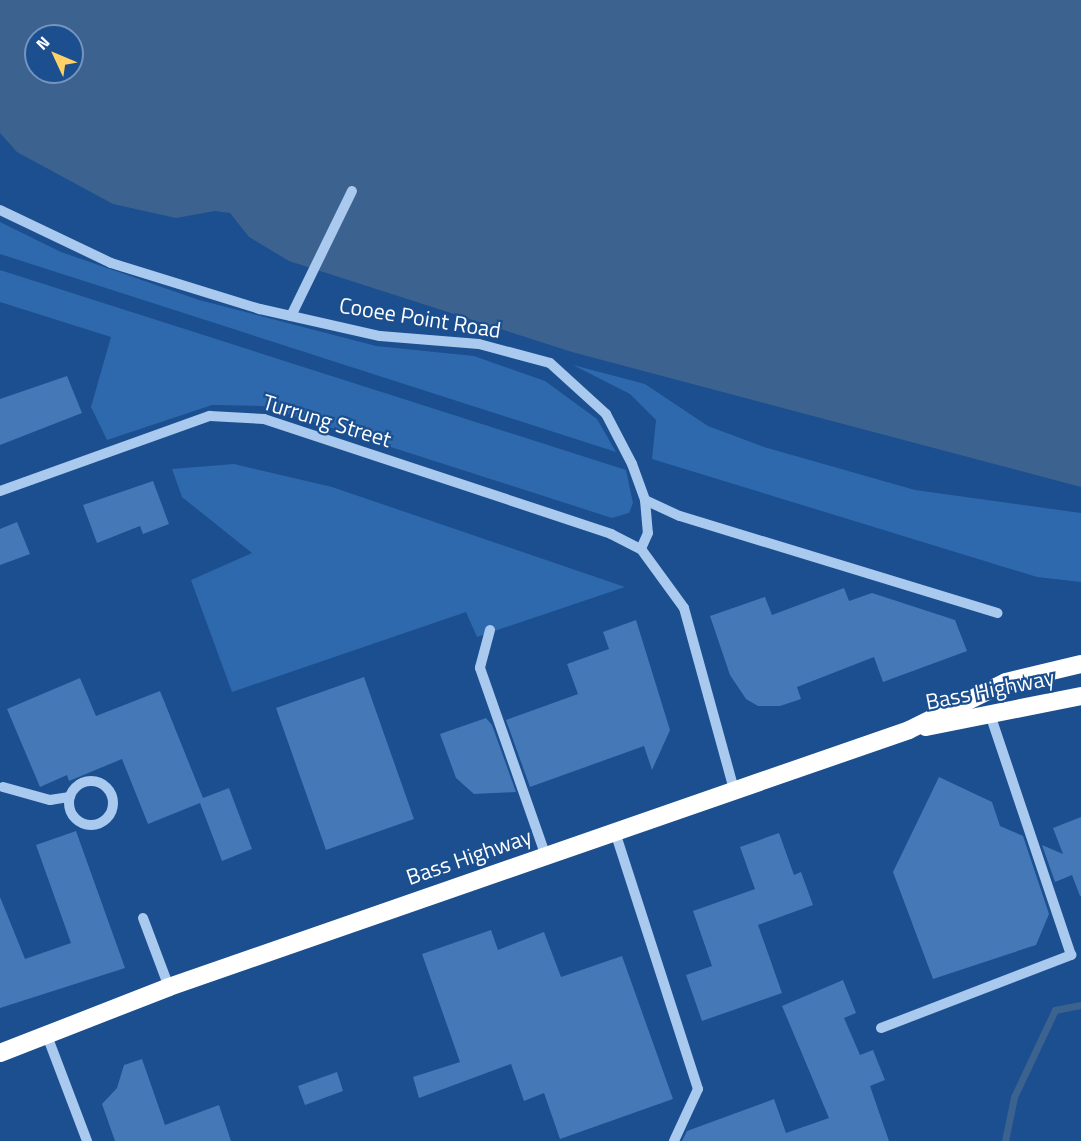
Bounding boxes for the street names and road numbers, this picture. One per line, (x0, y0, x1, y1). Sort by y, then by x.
street label: Cooee Point Road (337, 292, 503, 344)
street label: Turrung Street (260, 389, 394, 453)
street label: Bass Highway (923, 665, 1057, 715)
street label: Bass Highway (403, 823, 535, 891)

